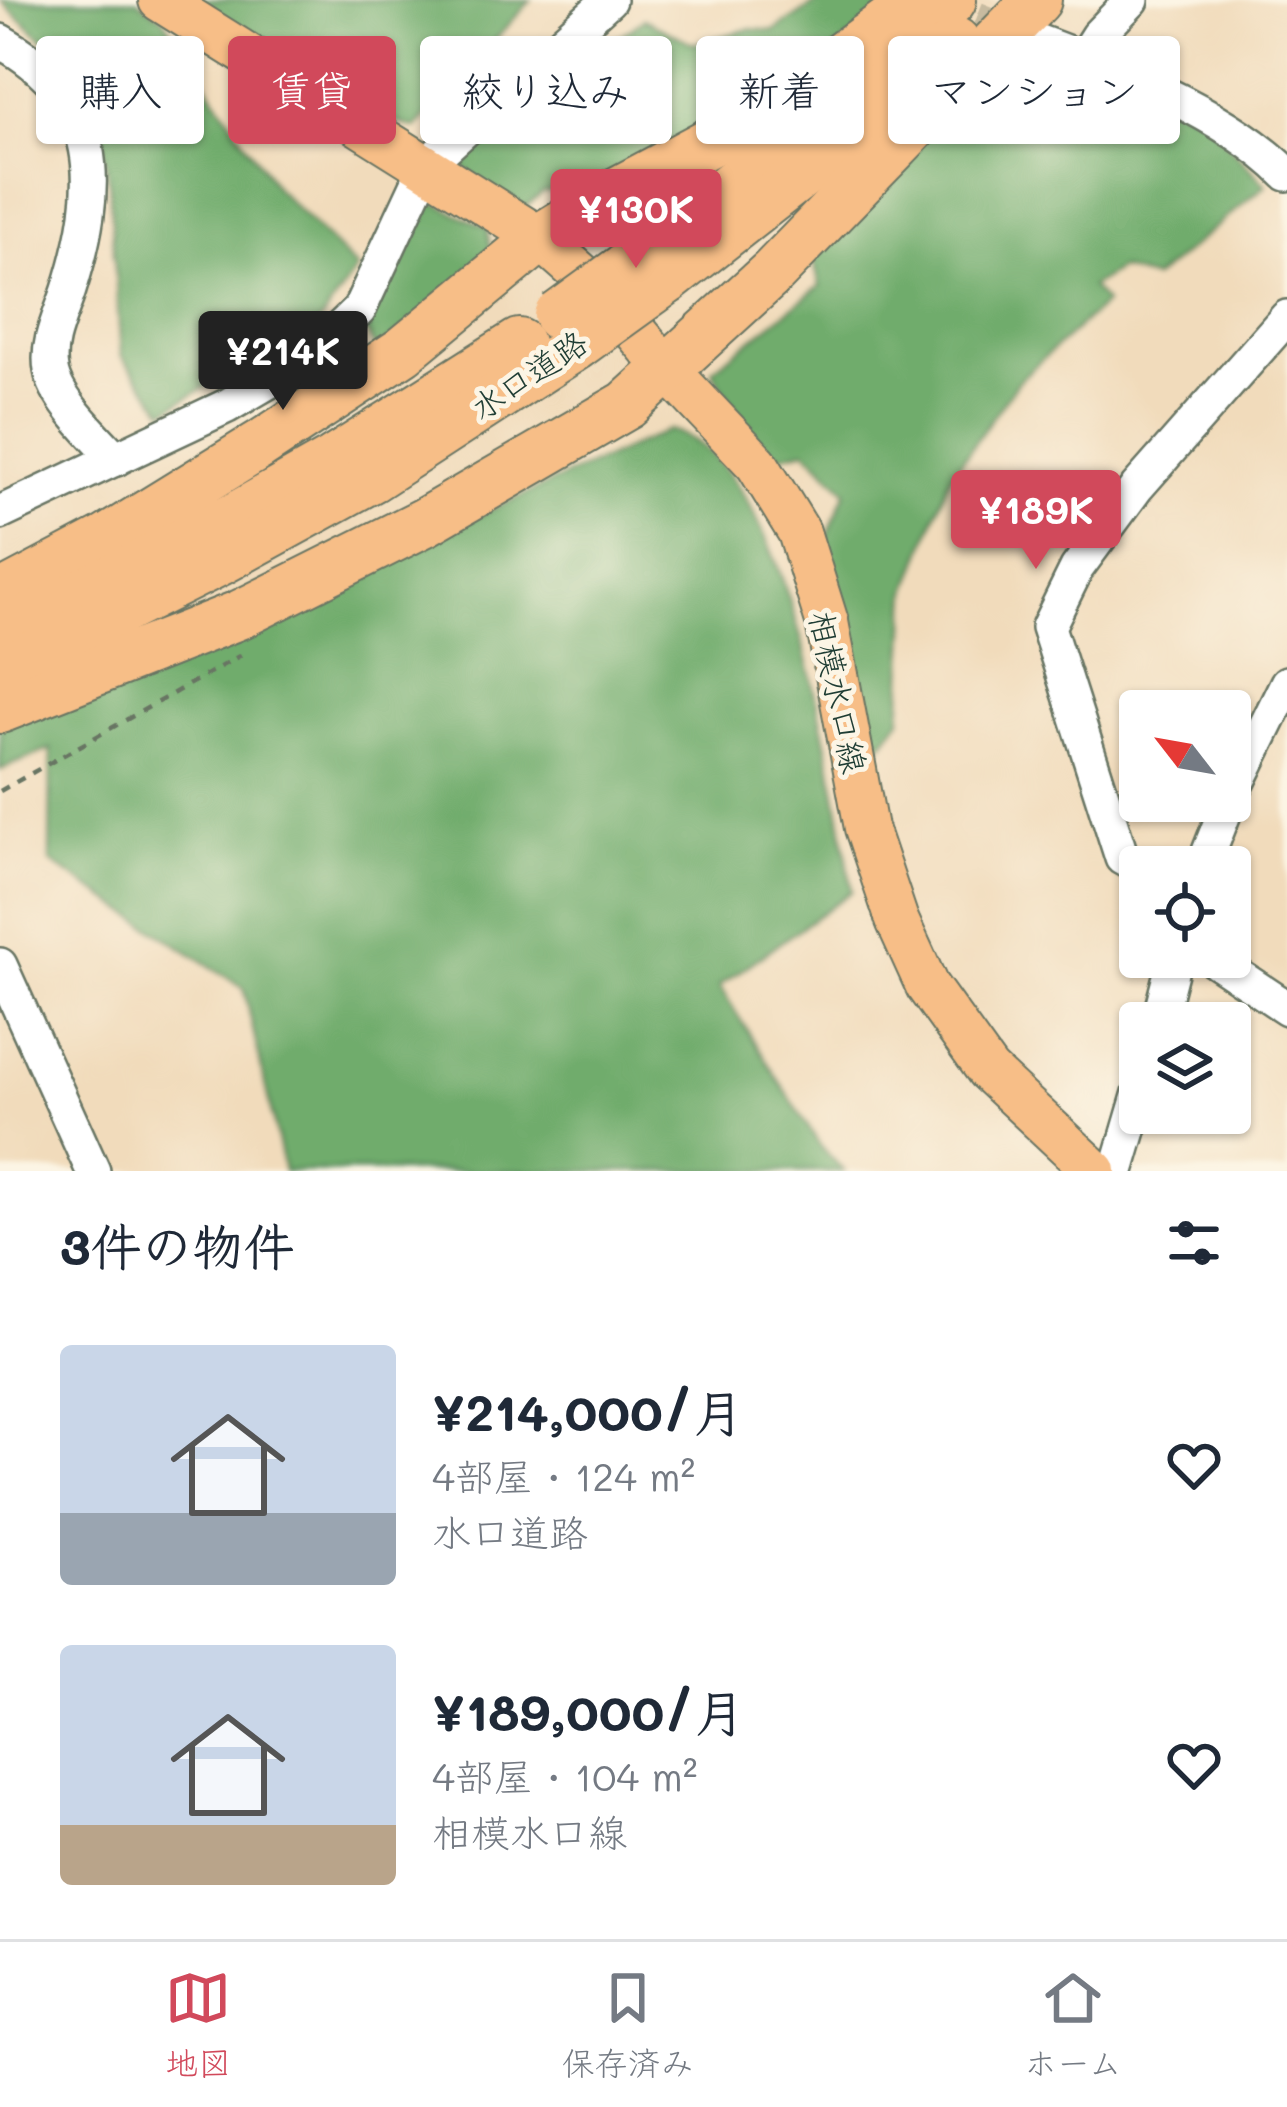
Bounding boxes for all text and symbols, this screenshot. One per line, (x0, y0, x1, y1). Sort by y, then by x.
chip: 購入 (36, 36, 204, 144)
chip: 賃貸 (228, 36, 396, 144)
chip: 絞り込み (420, 36, 672, 144)
chip: 新着 (696, 36, 864, 144)
chip: マンション (888, 36, 1180, 144)
pin: ¥130K (552, 169, 720, 271)
text: ¥130K (578, 182, 694, 233)
pin: ¥214K (199, 311, 367, 413)
street label: 水口道路 (461, 319, 595, 428)
text: ¥214K (225, 324, 341, 375)
pin: ¥189K (952, 470, 1120, 572)
text: ¥189K (978, 483, 1094, 534)
street label: 相模水口線 (801, 607, 878, 777)
north arrow (1119, 690, 1251, 822)
map controls (1119, 690, 1251, 1134)
button: locate (1119, 846, 1251, 978)
button: layers (1119, 1002, 1251, 1134)
icon: filters (1161, 1210, 1227, 1276)
text: 3件の物件 (60, 1211, 295, 1278)
text: ¥214,000/月 (432, 1377, 744, 1444)
icon: home (156, 1393, 300, 1537)
icon: heart (1161, 1432, 1227, 1498)
text: 4部屋 · 124 m² (432, 1450, 695, 1501)
text: 水口道路 (432, 1506, 588, 1557)
text: ¥189,000/月 (432, 1677, 745, 1744)
icon: home (156, 1693, 300, 1837)
icon: heart (1161, 1732, 1227, 1798)
text: 4部屋 · 104 m² (432, 1750, 698, 1801)
text: 相模水口線 (432, 1806, 627, 1857)
tab: 地図 (165, 1965, 231, 2085)
tab: 保存済み (562, 1965, 694, 2085)
tab: ホーム (1024, 1965, 1122, 2085)

